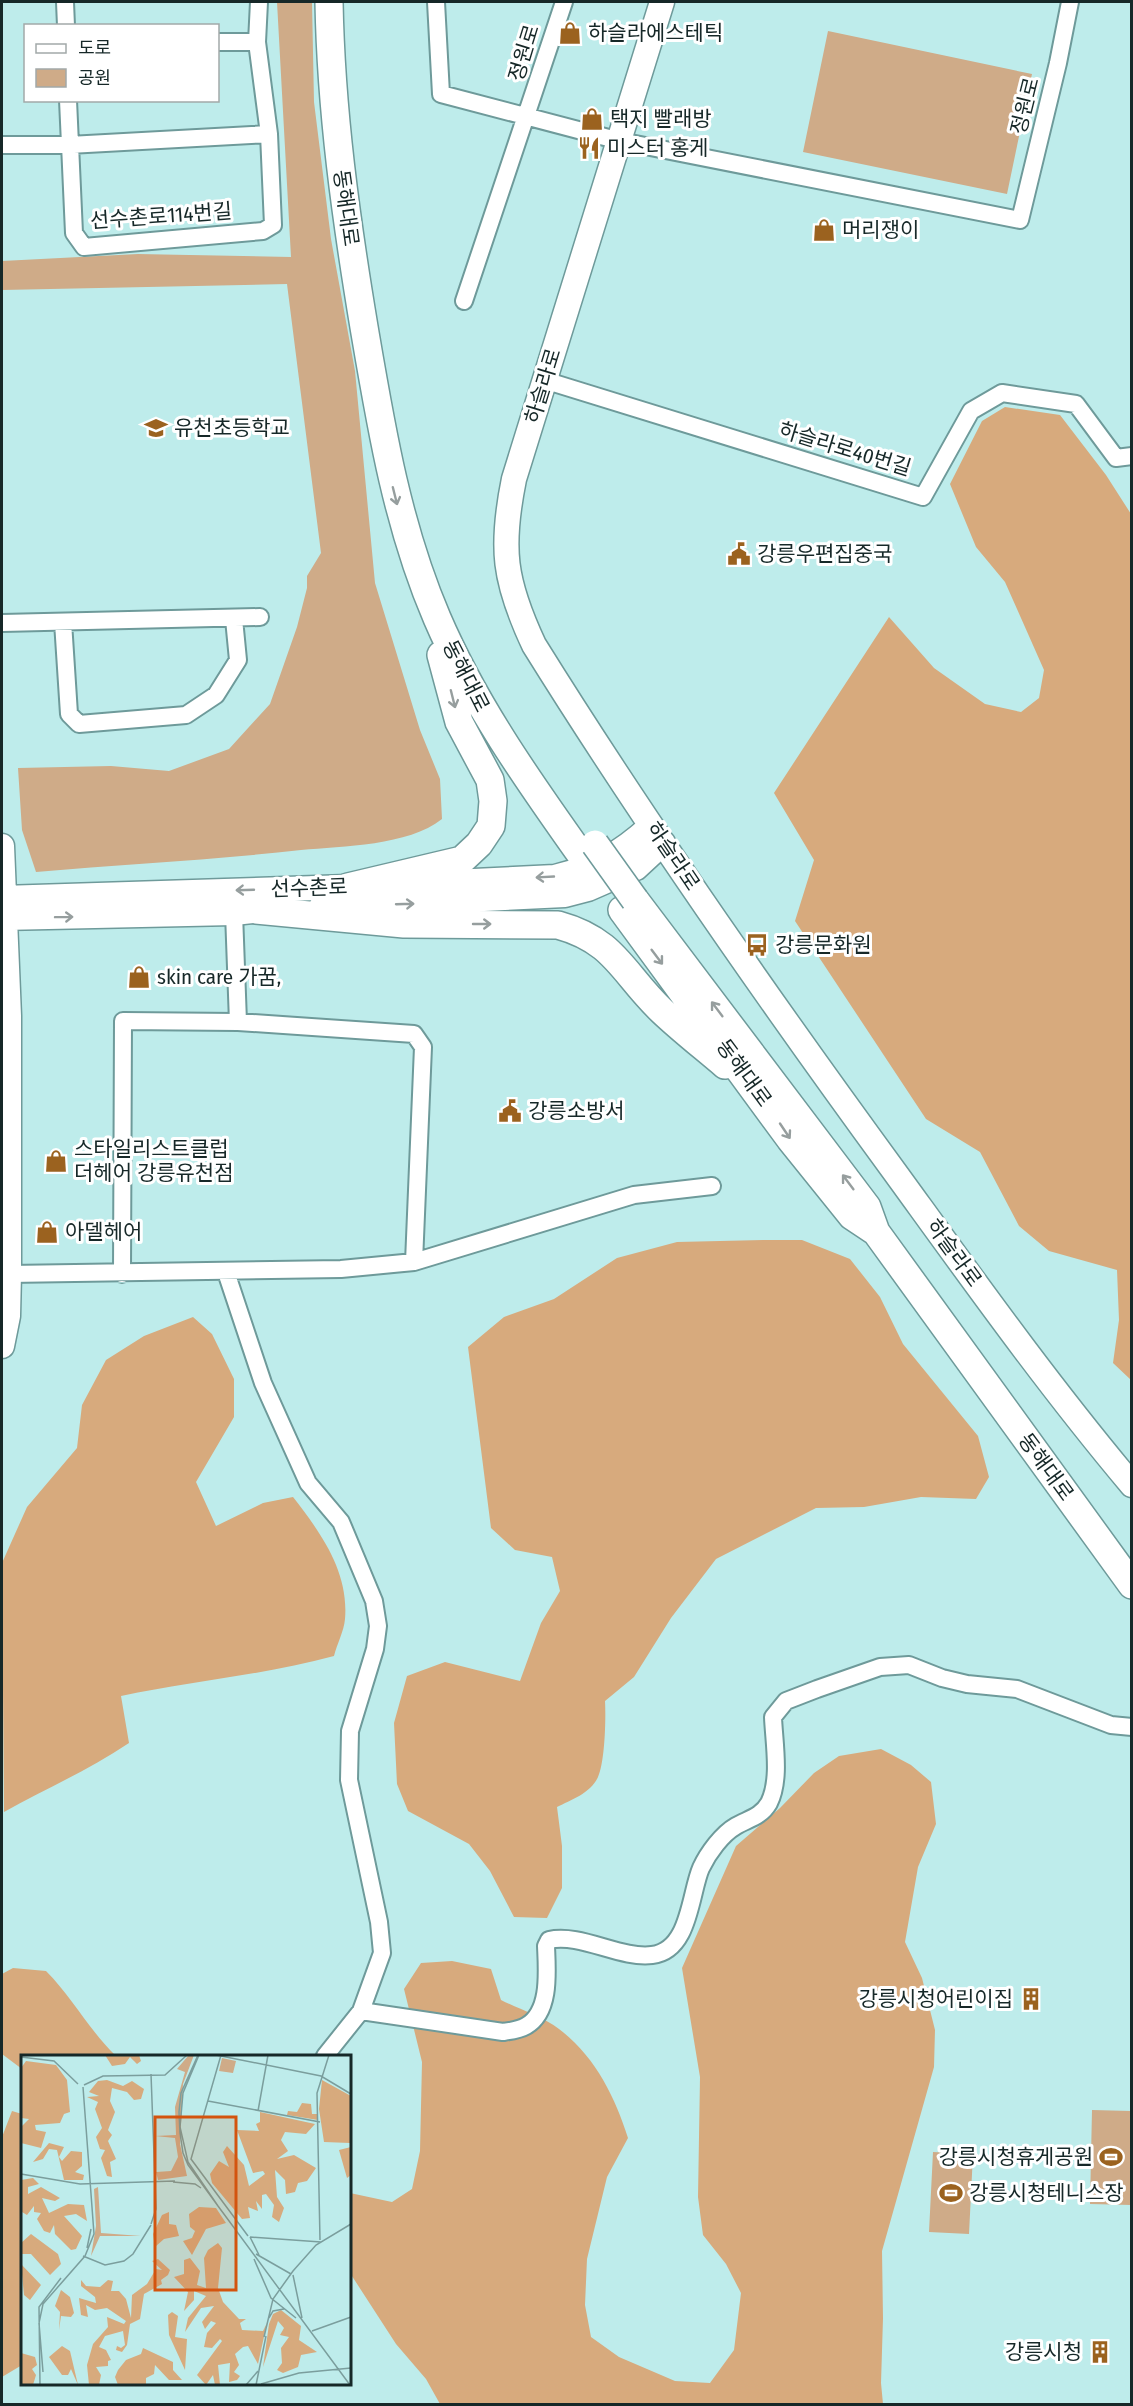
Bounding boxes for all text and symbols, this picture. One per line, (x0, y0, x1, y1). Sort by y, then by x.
shop icon: 하슬라에스테틱 (557, 20, 583, 46)
place label: 하슬라에스테틱 (588, 20, 723, 46)
street label: 정원로 (503, 21, 545, 85)
legend (24, 24, 219, 102)
text: 도로 (78, 37, 111, 59)
text: 공원 (78, 67, 111, 89)
street label: 정원로 (1005, 75, 1045, 137)
shop icon: 택지 빨래방 (579, 106, 605, 132)
place label: 택지 빨래방 (610, 106, 712, 132)
restaurant icon: 미스터 홍게 (576, 135, 602, 161)
place label: 미스터 홍게 (607, 135, 709, 161)
street label: 동해대로 (328, 168, 364, 248)
street label: 선수촌로114번길 (89, 198, 233, 234)
shop icon: 머리쟁이 (811, 217, 837, 243)
place label: 머리쟁이 (842, 217, 919, 243)
street label: 하슬라로 (519, 345, 567, 427)
school or university icon: 유천초등학교 (143, 415, 169, 441)
place label: 유천초등학교 (174, 415, 290, 441)
street label: 하슬라로40번길 (776, 417, 914, 481)
one-way arrow (390, 486, 402, 505)
public building icon: 강릉우편집중국 (726, 541, 752, 567)
place label: 강릉우편집중국 (757, 541, 892, 567)
street label: 동해대로 (437, 636, 495, 716)
one-way arrow (447, 689, 459, 708)
street label: 하슬라로 (641, 817, 705, 895)
one-way arrow (535, 872, 555, 883)
street label: 선수촌로 (270, 874, 348, 902)
one-way arrow (235, 885, 255, 896)
one-way arrow (395, 898, 415, 909)
one-way arrow (53, 911, 73, 922)
one-way arrow (471, 919, 491, 930)
bus stop icon: 강릉문화원 (744, 932, 770, 958)
place label: 강릉문화원 (775, 932, 872, 958)
one-way arrow (651, 948, 663, 964)
shop icon: skin care 가꿈, (126, 964, 152, 990)
place label: skin care 가꿈, (157, 964, 281, 990)
one-way arrow (711, 1002, 724, 1018)
street label: 동해대로 (711, 1034, 777, 1112)
public building icon: 강릉소방서 (497, 1098, 523, 1124)
place label: 강릉소방서 (528, 1098, 625, 1124)
one-way arrow (779, 1122, 791, 1138)
place label: 스타일리스트클럽 더헤어 강릉유천점 (74, 1136, 234, 1186)
shop icon: 스타일리스트클럽 더헤어 강릉유천점 (43, 1148, 69, 1174)
one-way arrow (841, 1174, 854, 1190)
street label: 하슬라로 (921, 1214, 987, 1292)
shop icon: 아델헤어 (34, 1219, 60, 1245)
place label: 아델헤어 (65, 1219, 142, 1245)
street label: 동해대로 (1013, 1428, 1079, 1506)
place label: 강릉시청어린이집 (858, 1986, 1013, 2012)
building icon: 강릉시청어린이집 (1018, 1986, 1044, 2012)
inset map (21, 2055, 351, 2385)
place label: 강릉시청휴게공원 (938, 2144, 1093, 2170)
sports icon: 강릉시청휴게공원 (1098, 2144, 1124, 2170)
sports icon: 강릉시청테니스장 (938, 2180, 964, 2206)
place label: 강릉시청테니스장 (969, 2180, 1124, 2206)
place label: 강릉시청 (1005, 2339, 1082, 2365)
building icon: 강릉시청 (1087, 2339, 1113, 2365)

